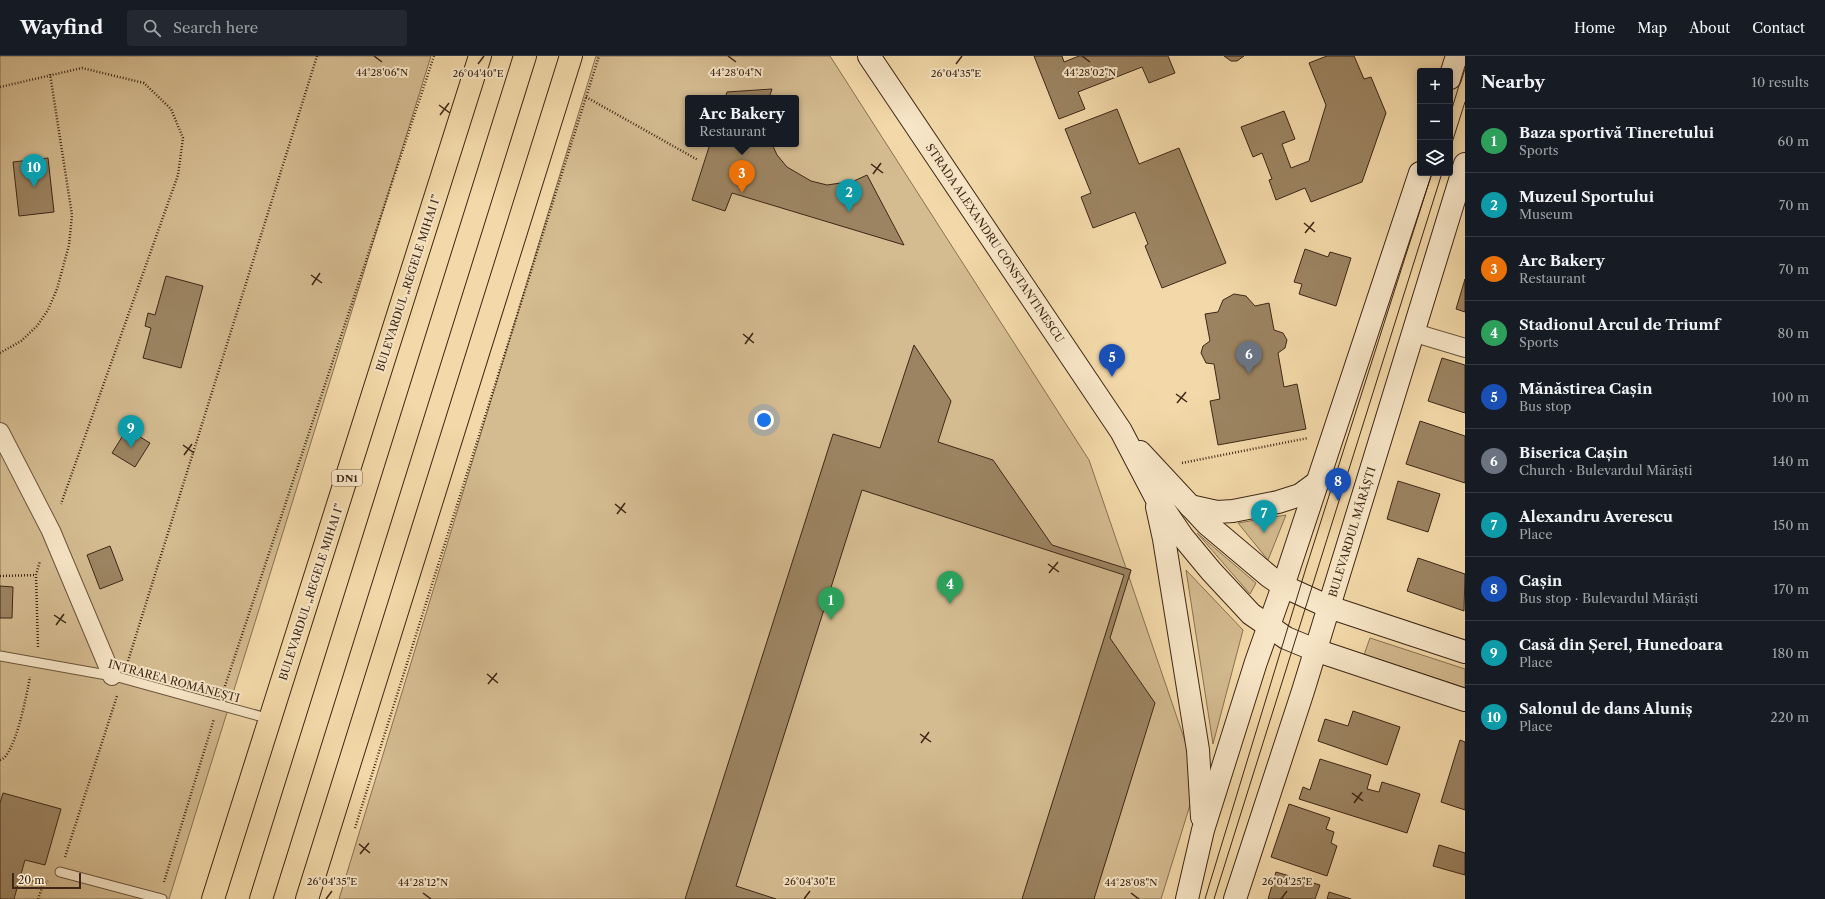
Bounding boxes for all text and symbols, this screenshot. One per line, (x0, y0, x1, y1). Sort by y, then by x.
search box (127, 10, 407, 46)
text: Wayfind (20, 16, 103, 39)
icon: search (141, 17, 163, 39)
text: Search here (173, 18, 258, 37)
text: Home (1574, 19, 1615, 37)
text: Map (1637, 19, 1667, 37)
text: About (1689, 19, 1730, 37)
text: Contact (1752, 19, 1805, 37)
text: 44°28'06"N (356, 66, 408, 79)
text: 44°28'04"N (710, 66, 762, 79)
text: 44°28'02"N (1064, 66, 1116, 79)
text: 26°04'40"E (452, 67, 504, 80)
text: 26°04'35"E (931, 67, 981, 80)
map controls (1417, 68, 1453, 176)
button: + (1417, 68, 1453, 104)
text: Nearby (1481, 72, 1545, 92)
text: 10 results (1751, 74, 1809, 90)
popup (685, 95, 799, 147)
text: Arc Bakery (699, 104, 785, 123)
button: − (1417, 104, 1453, 140)
text: Restaurant (699, 123, 766, 139)
text: Baza sportivă Tineretului (1519, 123, 1714, 142)
text: 1 (1491, 133, 1497, 149)
text: 60 m (1778, 133, 1809, 149)
button: layers (1417, 140, 1453, 176)
street label: STRADA ALEXANDRU CONSTANTINESCU (923, 141, 1067, 346)
text: Sports (1519, 142, 1558, 158)
pin: 10 (21, 154, 47, 187)
pin: 3 (729, 160, 755, 193)
pin: 2 (836, 179, 862, 212)
text: Muzeul Sportului (1519, 187, 1654, 206)
street label: BULEVARDUL „REGELE MIHAI I” (373, 193, 443, 373)
text: 2 (1490, 197, 1498, 213)
text: 70 m (1779, 197, 1809, 213)
text: Museum (1519, 206, 1573, 222)
text: Arc Bakery (1519, 251, 1605, 270)
text: 3 (1490, 261, 1498, 277)
text: 70 m (1779, 261, 1809, 277)
text: Restaurant (1519, 270, 1586, 286)
text: Stadionul Arcul de Triumf (1519, 315, 1720, 334)
text: 4 (1490, 325, 1498, 341)
text: 80 m (1777, 325, 1809, 341)
text: Sports (1519, 334, 1558, 350)
pin: 6 (1236, 341, 1262, 374)
pin: 5 (1099, 344, 1125, 377)
text: Mănăstirea Cașin (1519, 379, 1652, 398)
text: 5 (1490, 389, 1498, 405)
text: 100 m (1771, 389, 1809, 405)
text: Bus stop (1519, 398, 1571, 414)
your location (754, 410, 774, 430)
pin: 9 (118, 415, 144, 448)
text: Biserica Cașin (1519, 443, 1628, 462)
text: 6 (1490, 453, 1498, 469)
text: 140 m (1772, 453, 1809, 469)
text: Church · Bulevardul Mărăști (1519, 462, 1692, 478)
street label: BULEVARDUL MĂRĂȘTI (1325, 465, 1379, 599)
pin: 8 (1325, 468, 1351, 501)
road number: DN1 (332, 470, 362, 486)
pin: 7 (1251, 500, 1277, 533)
street label: BULEVARDUL „REGELE MIHAI I” (276, 502, 346, 682)
text: Alexandru Averescu (1519, 507, 1673, 526)
text: 7 (1491, 517, 1497, 533)
text: 150 m (1773, 517, 1809, 533)
text: Place (1519, 526, 1552, 542)
pin: 4 (937, 571, 963, 604)
text: Cașin (1519, 571, 1562, 590)
text: 8 (1490, 581, 1498, 597)
text: 170 m (1773, 581, 1809, 597)
pin: 1 (818, 587, 844, 620)
text: Bus stop · Bulevardul Mărăști (1519, 590, 1698, 606)
text: Casă din Șerel, Hunedoara (1519, 635, 1723, 654)
text: 9 (1490, 645, 1498, 661)
text: 180 m (1772, 645, 1809, 661)
text: Place (1519, 654, 1552, 670)
street label: INTRAREA ROMÂNEȘTI (107, 657, 241, 705)
text: Salonul de dans Aluniș (1519, 699, 1692, 718)
text: 10 (1487, 709, 1501, 725)
text: 220 m (1770, 709, 1809, 725)
text: Place (1519, 718, 1552, 734)
scale bar (12, 871, 81, 890)
text: 20 m (18, 873, 44, 887)
text: 26°04'35"E (307, 875, 357, 888)
text: 26°04'30"E (784, 875, 836, 888)
text: 26°04'25"E (1262, 875, 1312, 888)
text: 44°28'12"N (398, 876, 448, 889)
text: 44°28'08"N (1105, 876, 1157, 889)

